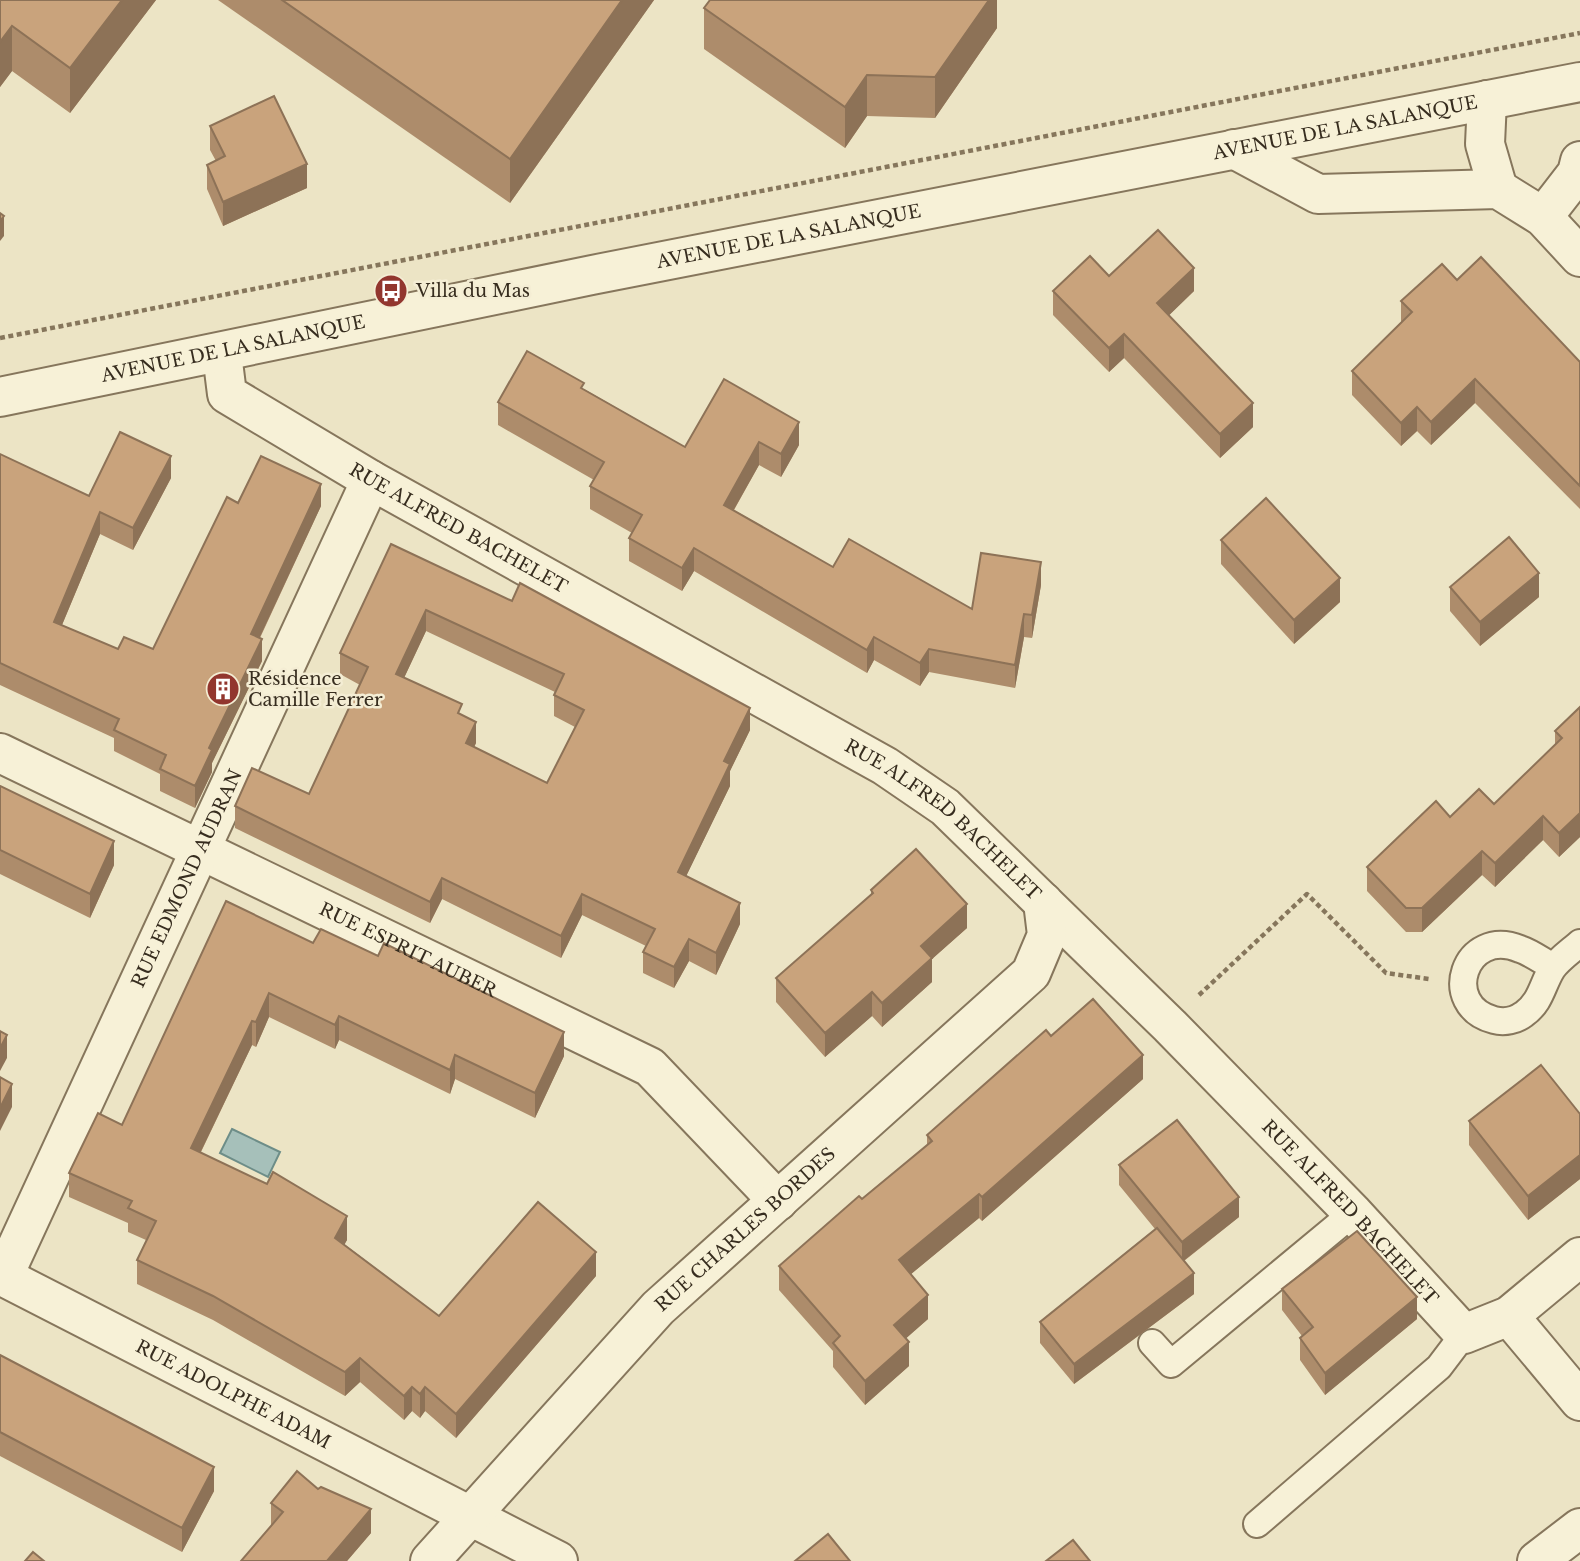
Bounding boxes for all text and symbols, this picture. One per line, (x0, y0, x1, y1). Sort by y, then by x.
street label: AVENUE DE LA SALANQUE (1210, 91, 1479, 165)
street label: AVENUE DE LA SALANQUE (654, 200, 923, 273)
bus stop icon: Villa du Mas (372, 272, 410, 310)
place label: Villa du Mas (415, 280, 530, 302)
street label: AVENUE DE LA SALANQUE (98, 311, 367, 387)
street label: RUE ALFRED BACHELET (345, 459, 572, 598)
place label: Résidence Camille Ferrer (248, 668, 383, 711)
building icon: Résidence Camille Ferrer (204, 670, 242, 708)
street label: RUE ALFRED BACHELET (841, 735, 1046, 905)
street label: RUE EDMOND AUDRAN (127, 766, 247, 991)
street label: RUE ESPRIT AUBER (316, 898, 501, 1003)
street label: RUE ALFRED BACHELET (1257, 1116, 1443, 1310)
street label: RUE CHARLES BORDES (651, 1143, 840, 1316)
street label: RUE ADOLPHE ADAM (132, 1335, 334, 1454)

